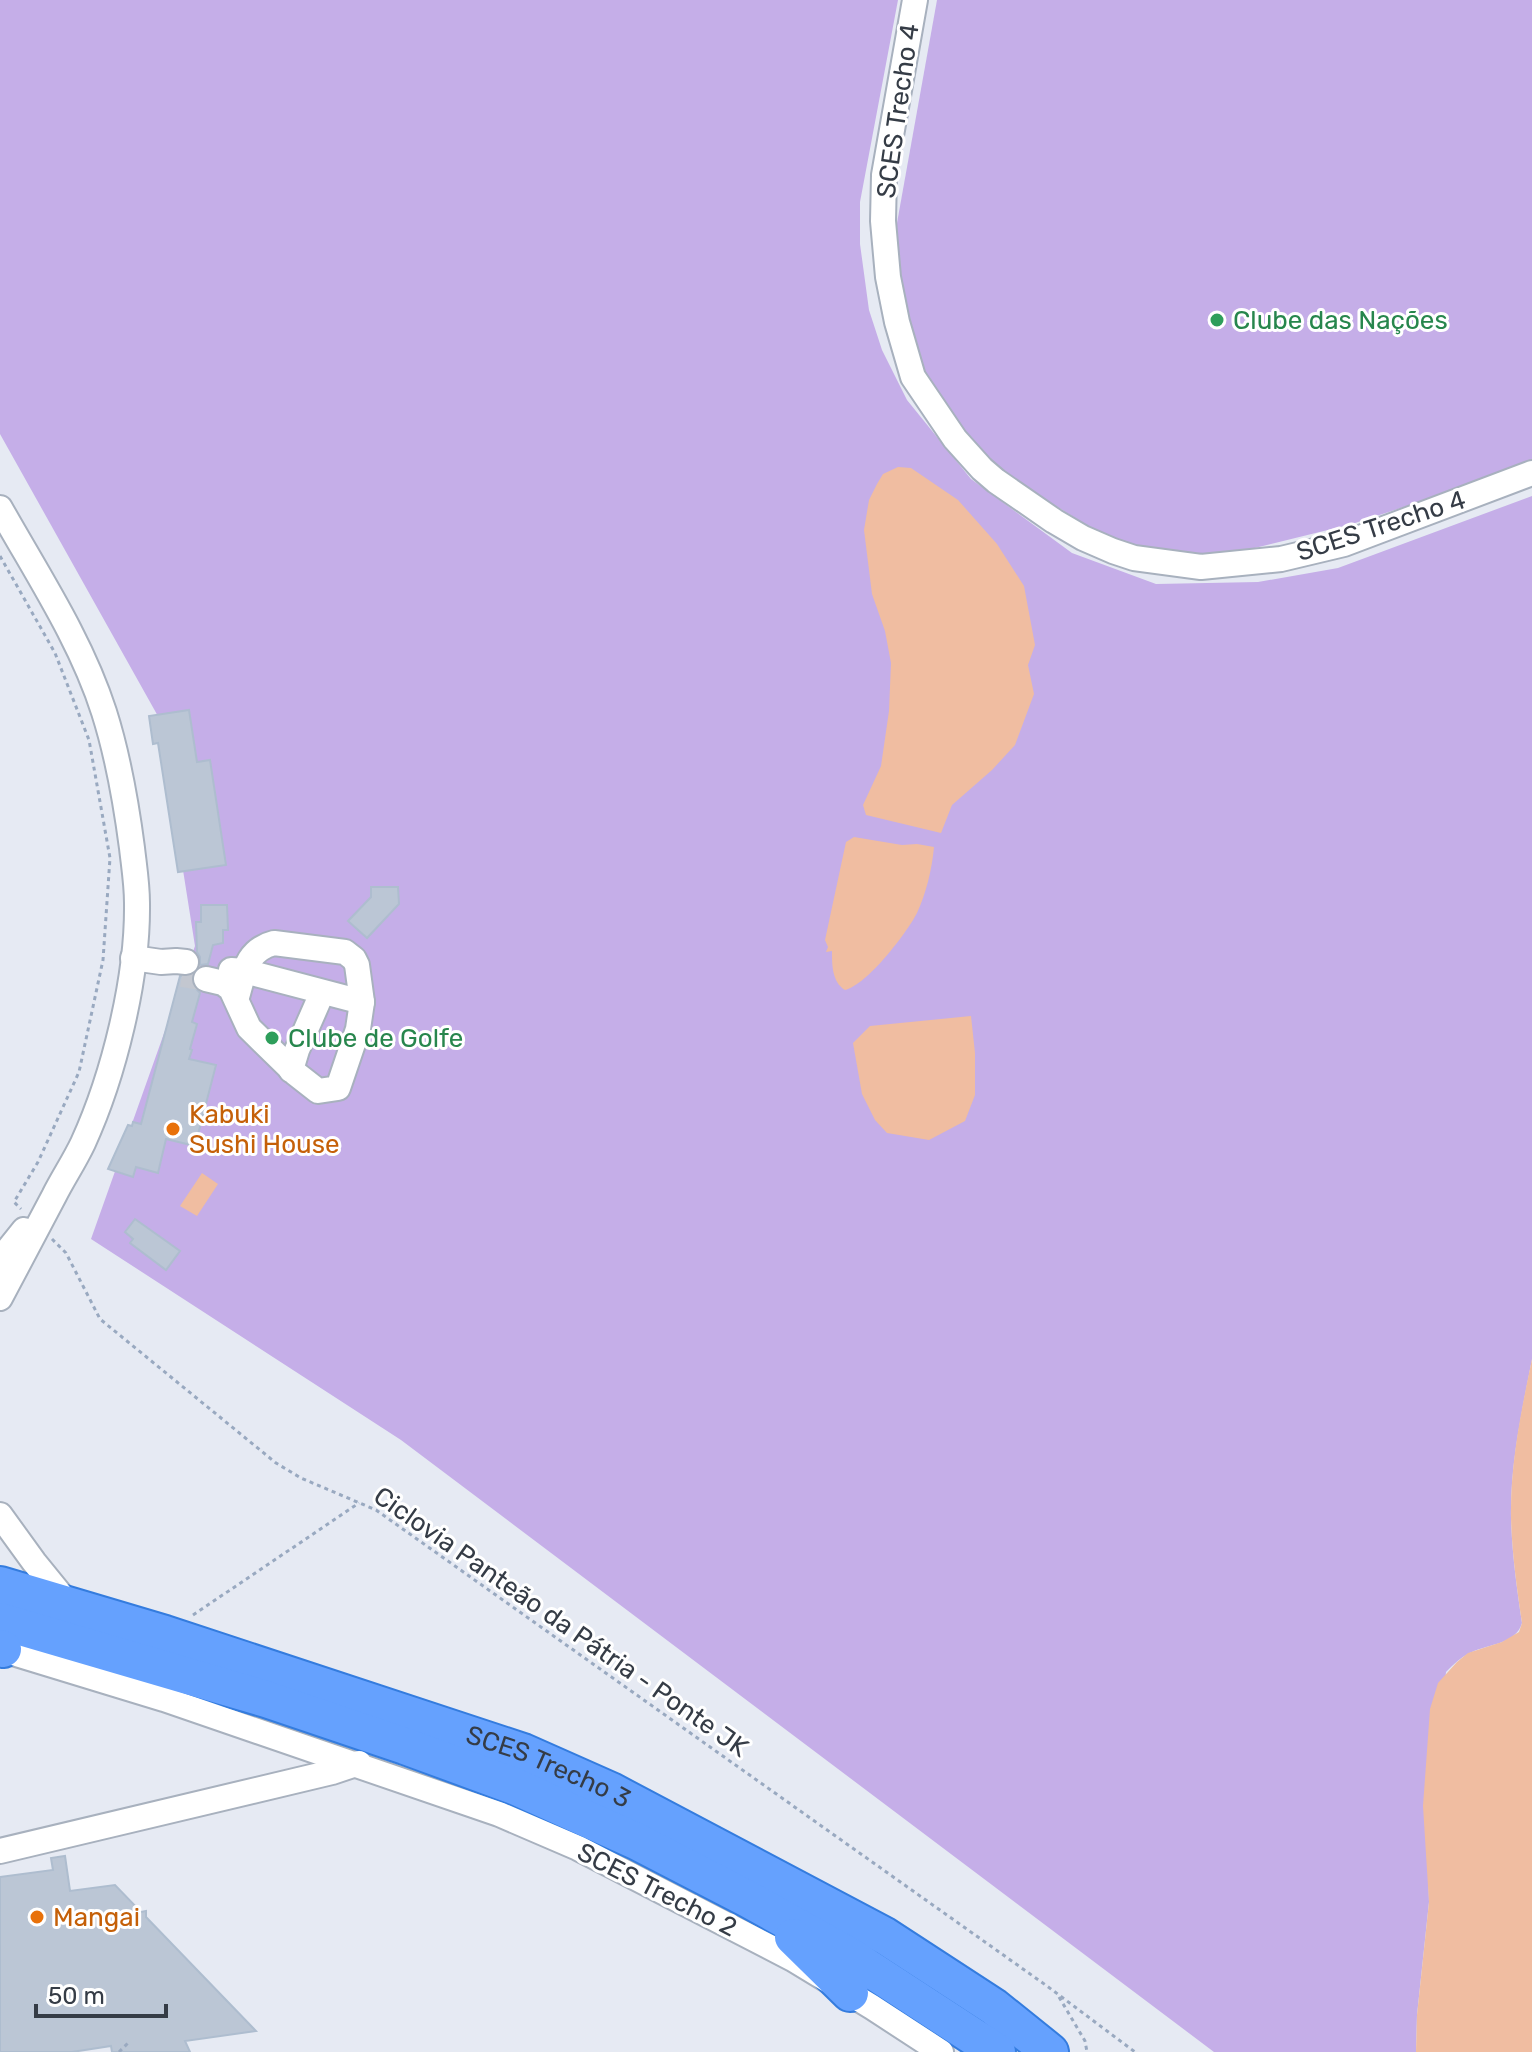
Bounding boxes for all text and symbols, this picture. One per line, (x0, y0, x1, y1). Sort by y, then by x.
street label: SCES Trecho 4 (870, 22, 926, 200)
place label: Clube das Nações (1233, 305, 1448, 336)
marker: Clube das Nações (1208, 311, 1226, 329)
street label: SCES Trecho 4 (1293, 484, 1469, 568)
place label: Clube de Golfe (288, 1023, 463, 1054)
marker: Clube de Golfe (263, 1029, 281, 1047)
place label: Kabuki Sushi House (189, 1099, 340, 1160)
marker: Kabuki Sushi House (164, 1120, 182, 1138)
street label: Ciclovia Panteão da Pátria - Ponte JK (368, 1480, 754, 1764)
street label: SCES Trecho 3 (462, 1719, 636, 1814)
street label: SCES Trecho 2 (572, 1836, 742, 1944)
place label: Mangai (53, 1902, 140, 1933)
marker: Mangai (28, 1908, 46, 1926)
scale bar (36, 1968, 166, 2018)
text: 50 m (48, 1982, 105, 2010)

